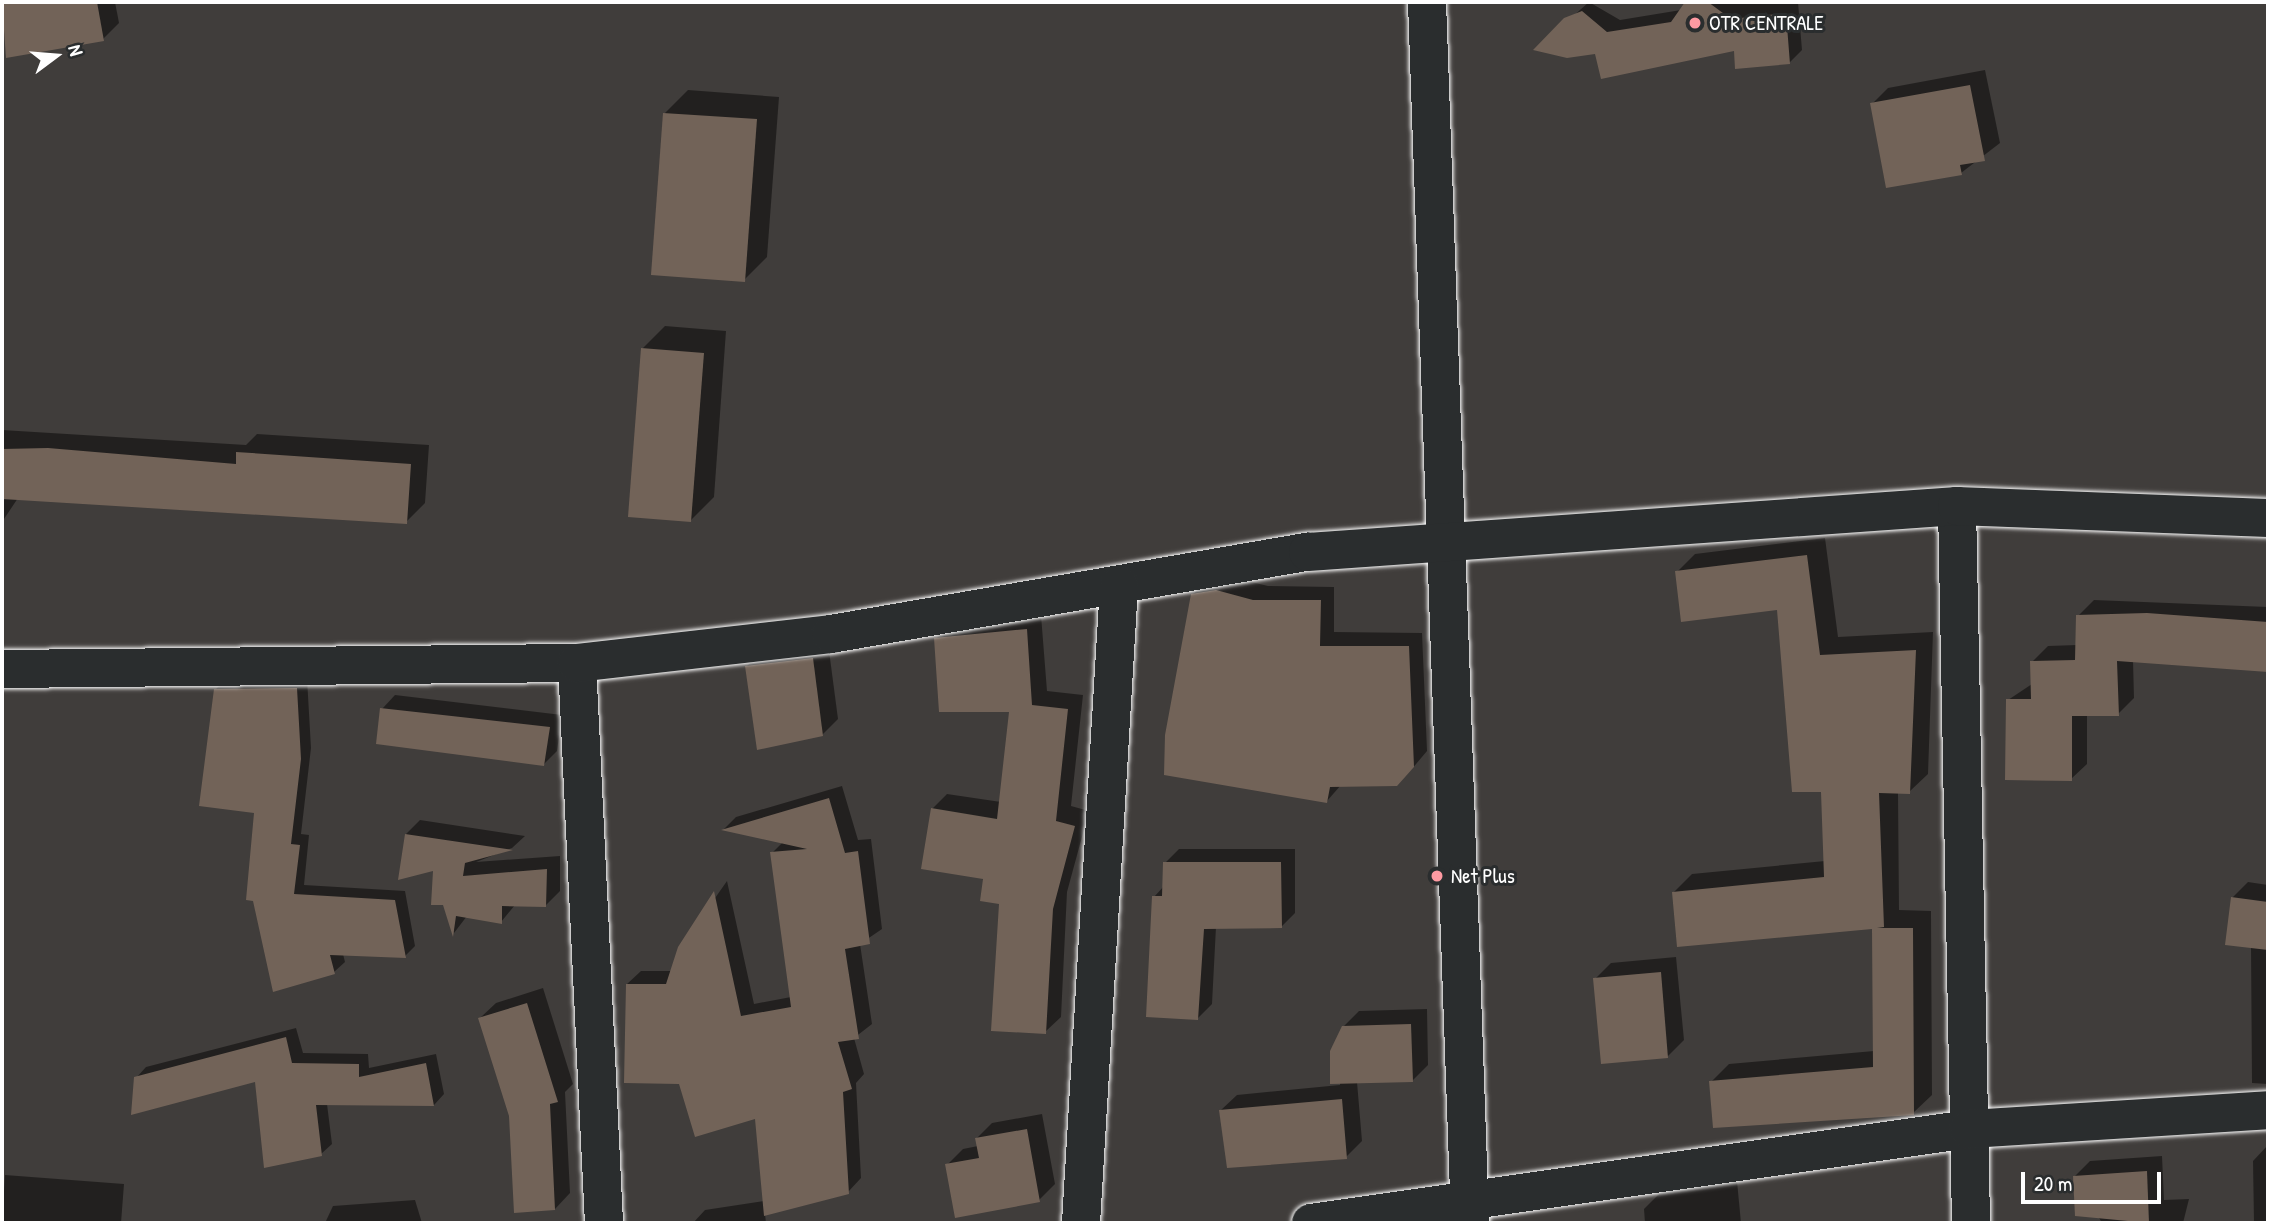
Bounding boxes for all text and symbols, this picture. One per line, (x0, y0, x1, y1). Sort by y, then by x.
place label: OTR CENTRALE (1709, 10, 1824, 36)
marker: OTR CENTRALE (1687, 15, 1703, 31)
north arrow (21, 21, 91, 91)
text: N (62, 42, 90, 59)
place label: Net Plus (1451, 863, 1515, 889)
marker: Net Plus (1429, 868, 1445, 884)
scale bar (2025, 1158, 2165, 1202)
text: 20 m (2034, 1169, 2072, 1198)

